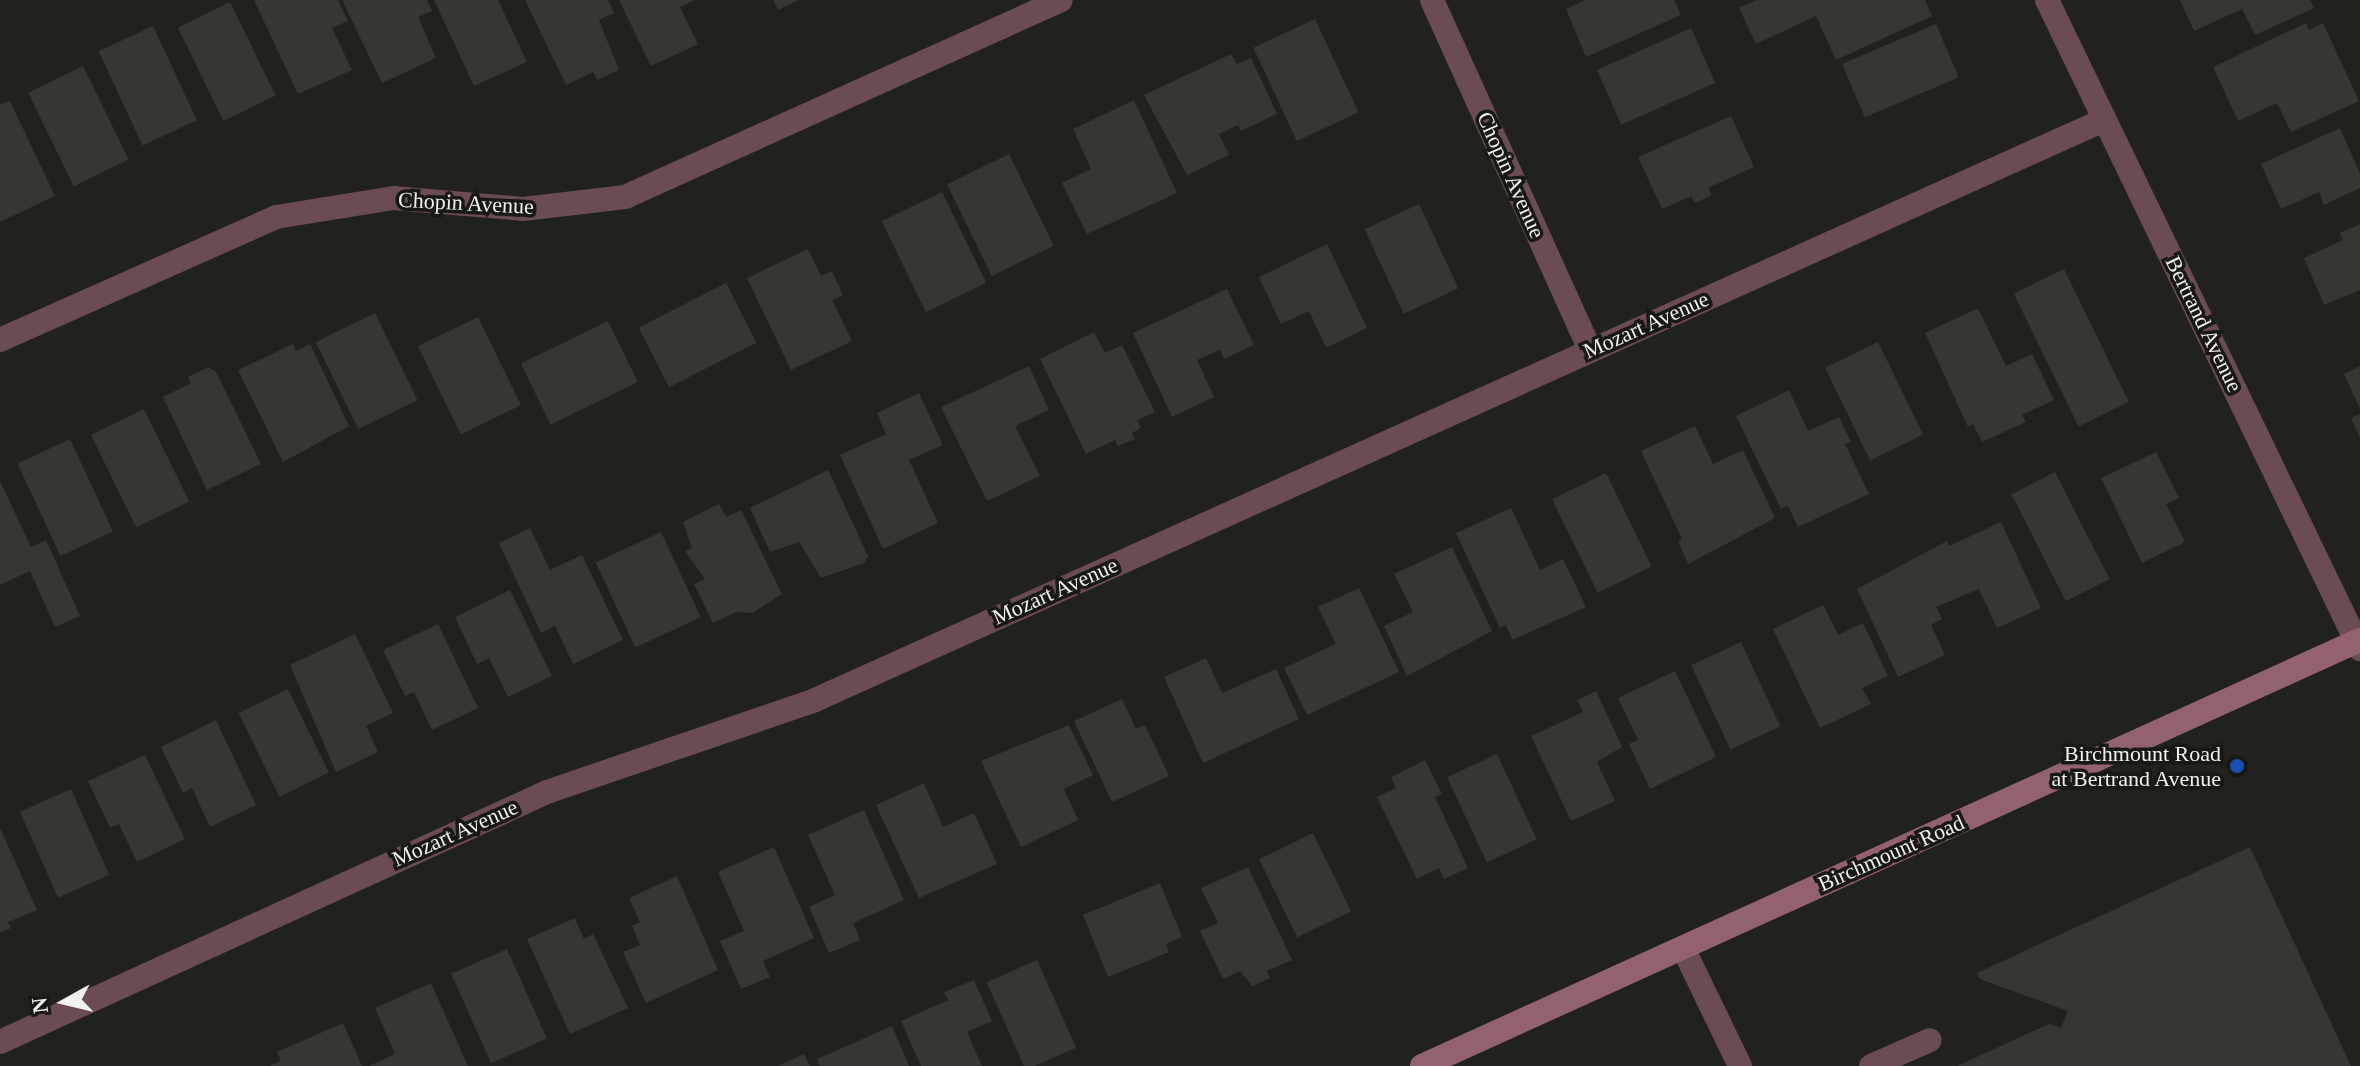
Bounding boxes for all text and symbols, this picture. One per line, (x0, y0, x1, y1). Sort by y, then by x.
street label: Chopin Avenue (1471, 107, 1551, 243)
street label: Chopin Avenue (397, 186, 535, 220)
street label: Bertrand Avenue (2159, 251, 2249, 397)
street label: Mozart Avenue (1579, 285, 1713, 365)
street label: Mozart Avenue (988, 551, 1122, 631)
place label: Birchmount Road at Bertrand Avenue (2050, 740, 2221, 792)
marker: Birchmount Road at Bertrand Avenue (2228, 757, 2246, 775)
street label: Mozart Avenue (388, 793, 522, 873)
street label: Birchmount Road (1814, 809, 1968, 897)
north arrow (24, 962, 104, 1042)
text: N (26, 996, 53, 1015)

